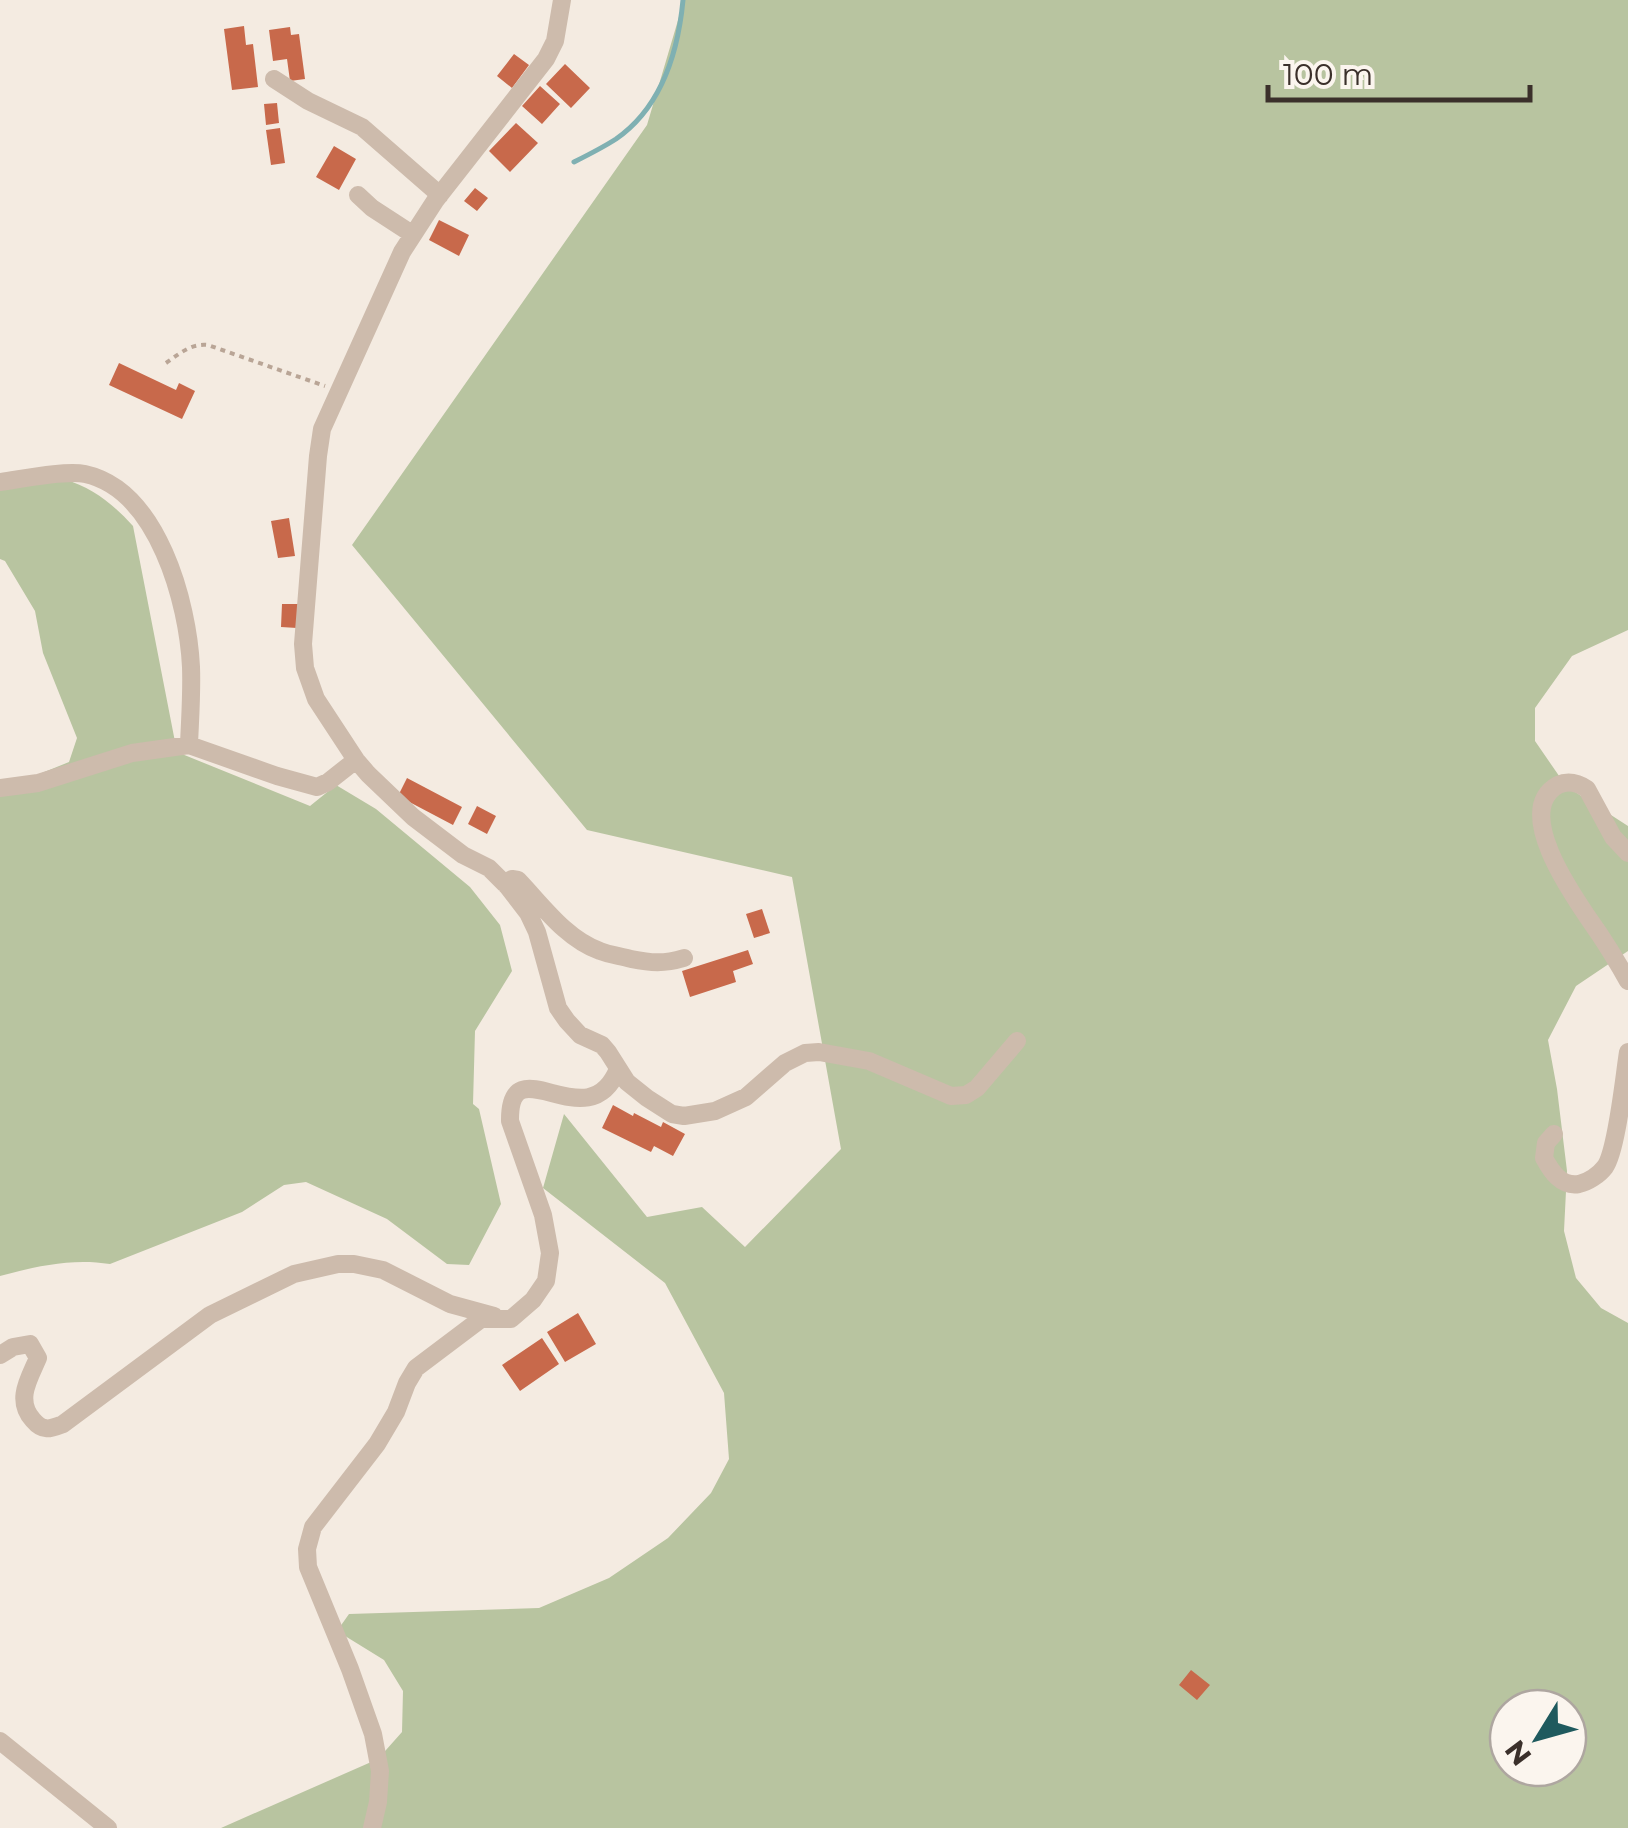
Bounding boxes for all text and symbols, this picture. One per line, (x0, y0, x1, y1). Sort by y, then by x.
scale bar (1268, 40, 1530, 102)
text: 100 m (1283, 56, 1373, 93)
north arrow (1488, 1688, 1588, 1788)
text: N (1498, 1734, 1538, 1772)

